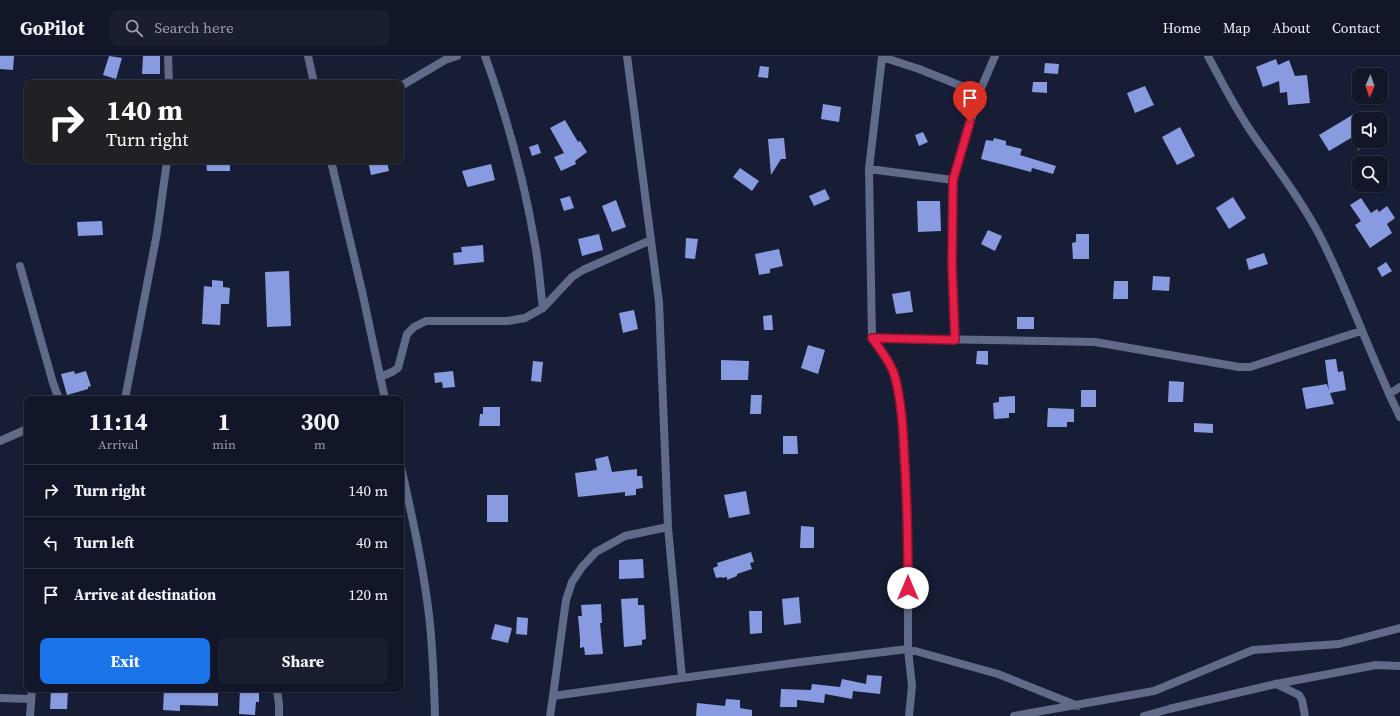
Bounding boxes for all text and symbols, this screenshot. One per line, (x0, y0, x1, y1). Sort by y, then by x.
search box (109, 10, 389, 46)
text: GoPilot (20, 15, 85, 41)
icon: search (123, 17, 145, 39)
text: Search here (155, 17, 234, 38)
text: Home (1163, 18, 1201, 38)
text: Map (1223, 18, 1250, 38)
text: About (1272, 18, 1310, 38)
text: Contact (1332, 18, 1380, 38)
north arrow (1352, 68, 1388, 104)
map controls (1352, 68, 1388, 192)
pin (953, 81, 987, 122)
icon: arrive (959, 87, 981, 109)
text: 140 m (106, 91, 183, 129)
icon: right (40, 96, 92, 148)
button: sound (1352, 112, 1388, 148)
text: Turn right (106, 127, 188, 152)
button: search (1352, 156, 1388, 192)
text: 11:14 (89, 405, 148, 438)
text: 1 (218, 405, 231, 438)
text: 300 (300, 405, 339, 438)
text: Arrival (98, 436, 138, 453)
text: min (212, 436, 236, 453)
text: m (314, 436, 326, 453)
icon: right (40, 480, 62, 502)
text: Turn right (74, 480, 146, 501)
text: 140 m (348, 480, 388, 501)
icon: left (40, 532, 62, 554)
text: Turn left (74, 532, 134, 553)
text: 40 m (356, 532, 388, 553)
position arrow (887, 567, 929, 609)
icon: arrive (40, 584, 62, 606)
text: Arrive at destination (74, 584, 216, 605)
text: 120 m (348, 584, 388, 605)
button: Exit (40, 638, 210, 684)
button: Share (218, 638, 388, 684)

